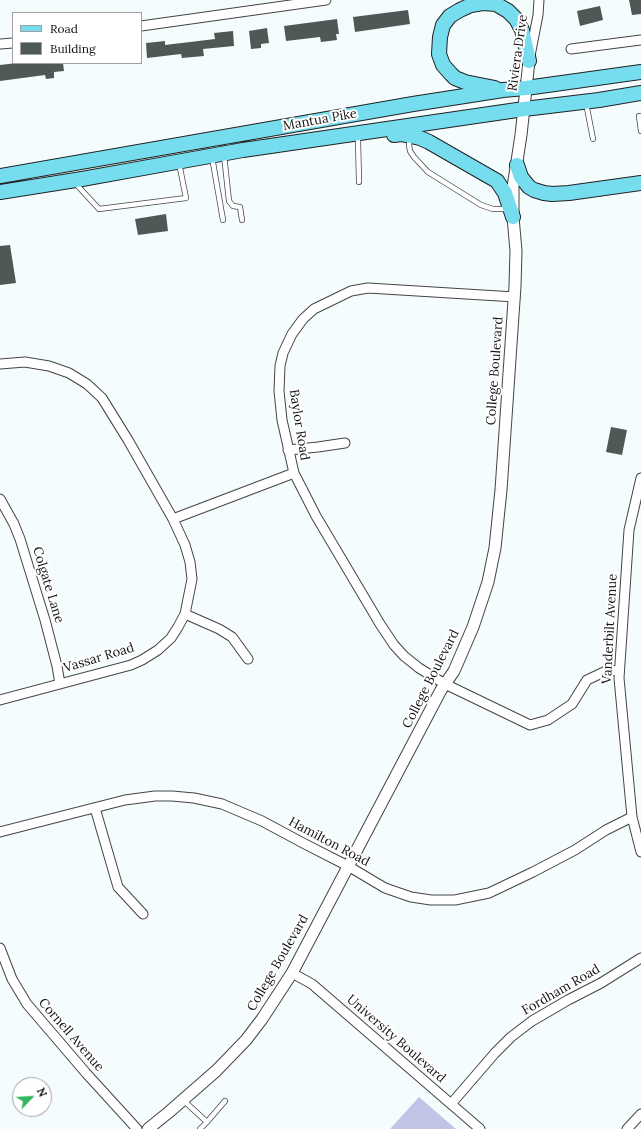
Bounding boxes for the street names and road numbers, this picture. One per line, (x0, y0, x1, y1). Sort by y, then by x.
street label: Riviera Drive (505, 14, 531, 92)
street label: Mantua Pike (282, 106, 358, 134)
street label: College Boulevard (483, 316, 507, 426)
street label: Baylor Road (286, 388, 312, 462)
street label: Colgate Lane (29, 545, 67, 625)
street label: Vanderbilt Avenue (599, 573, 621, 685)
street label: College Boulevard (399, 627, 463, 731)
street label: Vassar Road (62, 640, 136, 676)
street label: Hamilton Road (286, 814, 372, 870)
street label: College Boulevard (244, 912, 312, 1014)
street label: Fordham Road (519, 961, 603, 1019)
street label: University Boulevard (343, 992, 449, 1086)
street label: Cornell Avenue (35, 995, 107, 1075)

